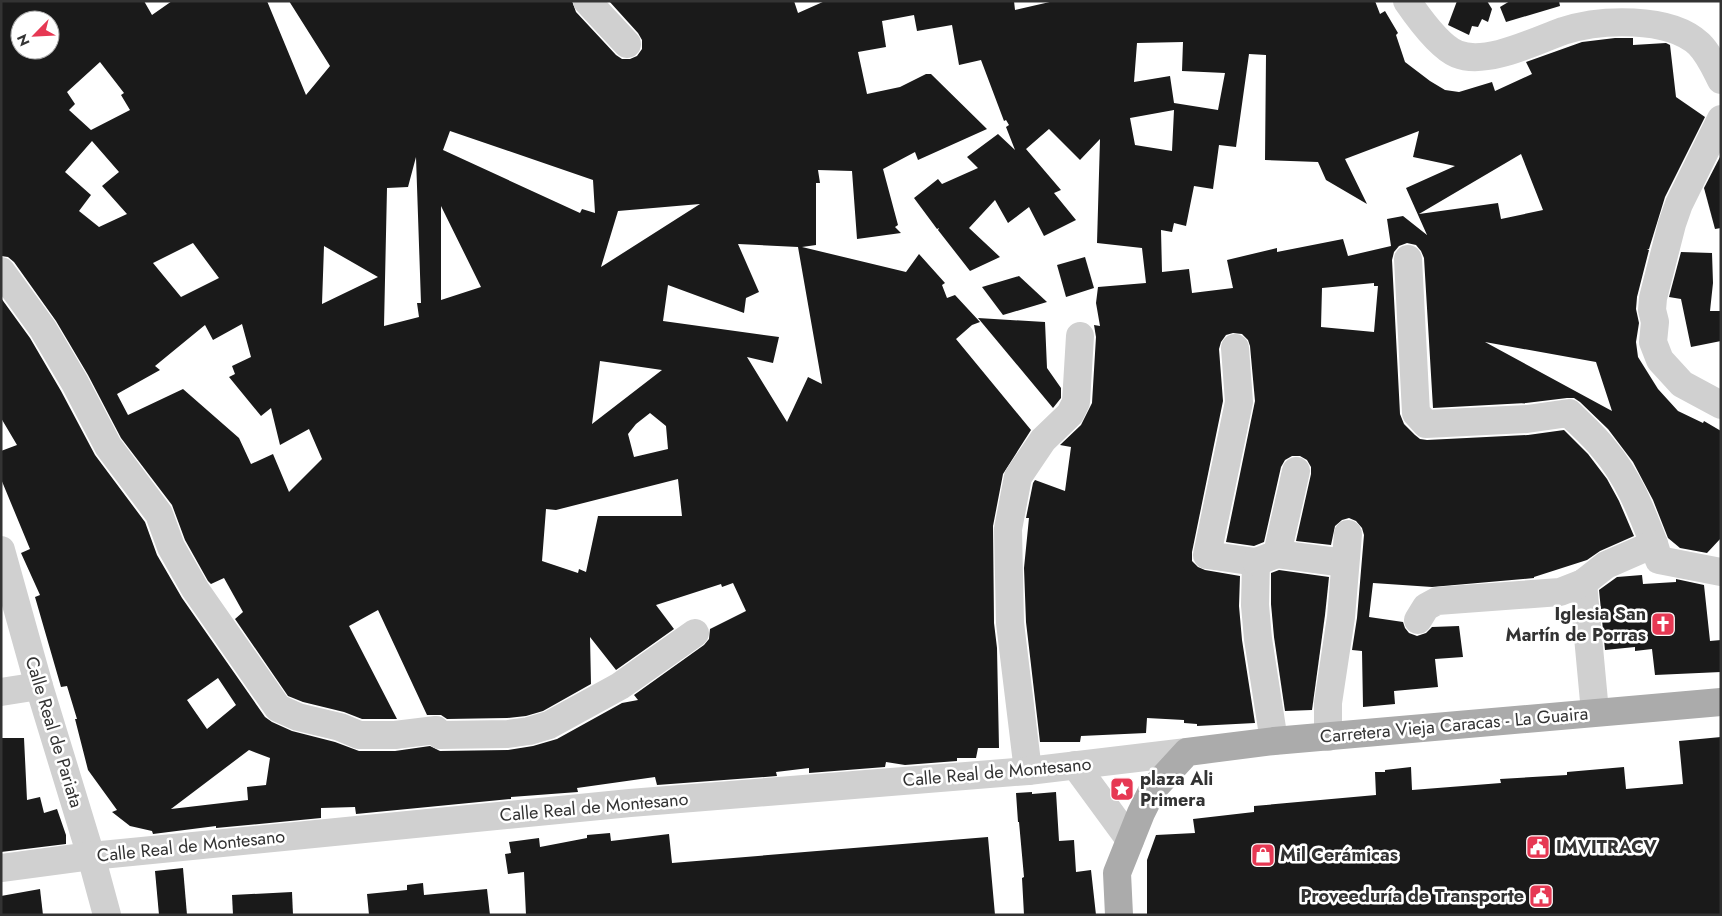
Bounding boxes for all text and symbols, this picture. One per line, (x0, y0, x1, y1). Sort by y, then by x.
north arrow (10, 10, 60, 60)
text: N (12, 31, 35, 49)
place label: Iglesia San Martín de Porras (1506, 601, 1646, 648)
church icon: Iglesia San Martín de Porras (1650, 611, 1676, 637)
street label: Calle Real de Pariata (19, 653, 89, 811)
street label: Carretera Vieja Caracas - La Guaira (1319, 700, 1589, 750)
street label: Calle Real de Montesano (902, 751, 1092, 793)
place label: plaza Ali Primera (1140, 766, 1213, 813)
place icon: plaza Ali Primera (1109, 776, 1135, 802)
street label: Calle Real de Montesano (499, 786, 689, 828)
street label: Calle Real de Montesano (96, 823, 287, 869)
public building icon: IMVITRACV (1525, 834, 1551, 860)
place label: IMVITRACV (1556, 834, 1658, 860)
shop icon: Mil Cerámicas (1250, 842, 1276, 868)
place label: Mil Cerámicas (1280, 842, 1398, 868)
place label: Proveeduría de Transporte (1301, 883, 1524, 909)
public building icon: Proveeduría de Transporte (1528, 883, 1554, 909)

